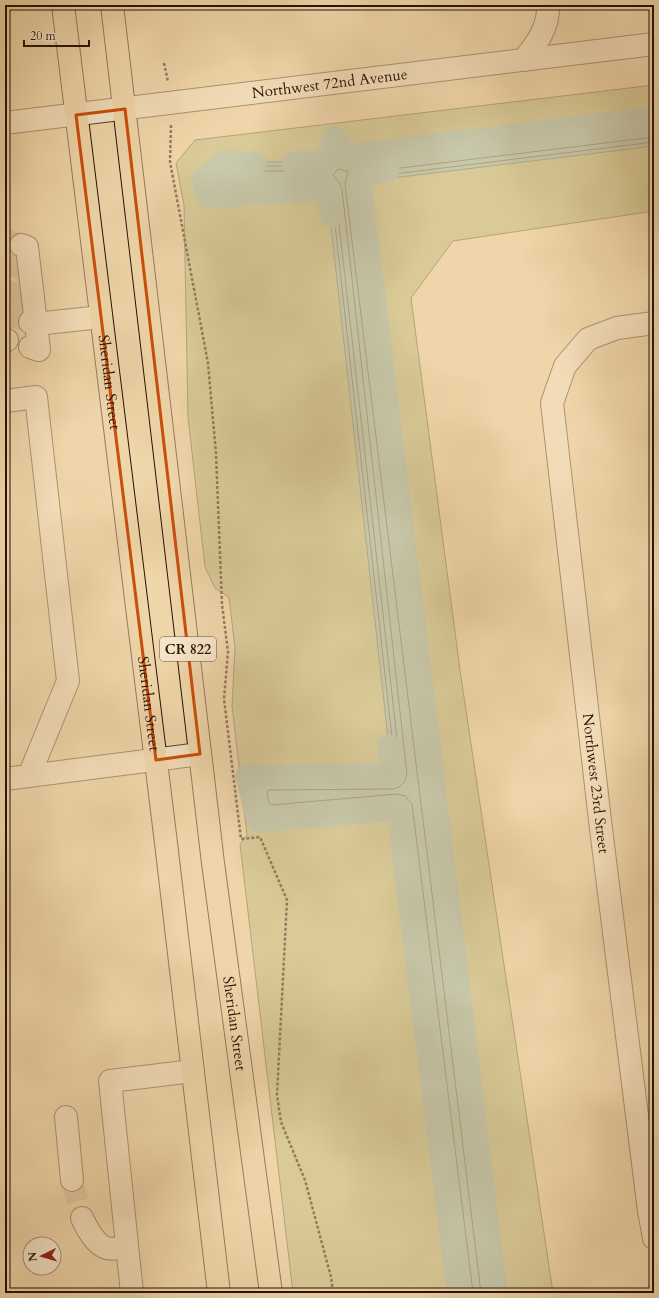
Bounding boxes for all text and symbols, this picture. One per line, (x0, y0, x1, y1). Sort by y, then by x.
scale bar (24, 22, 89, 48)
text: 20 m (30, 28, 57, 44)
street label: Northwest 72nd Avenue (251, 64, 409, 103)
street label: Sheridan Street (94, 334, 125, 431)
road number: CR 822 (160, 637, 216, 661)
street label: Sheridan Street (133, 655, 165, 753)
street label: Northwest 23rd Street (578, 712, 614, 855)
street label: Sheridan Street (218, 975, 251, 1072)
north arrow (22, 1236, 62, 1276)
text: N (25, 1251, 40, 1262)

